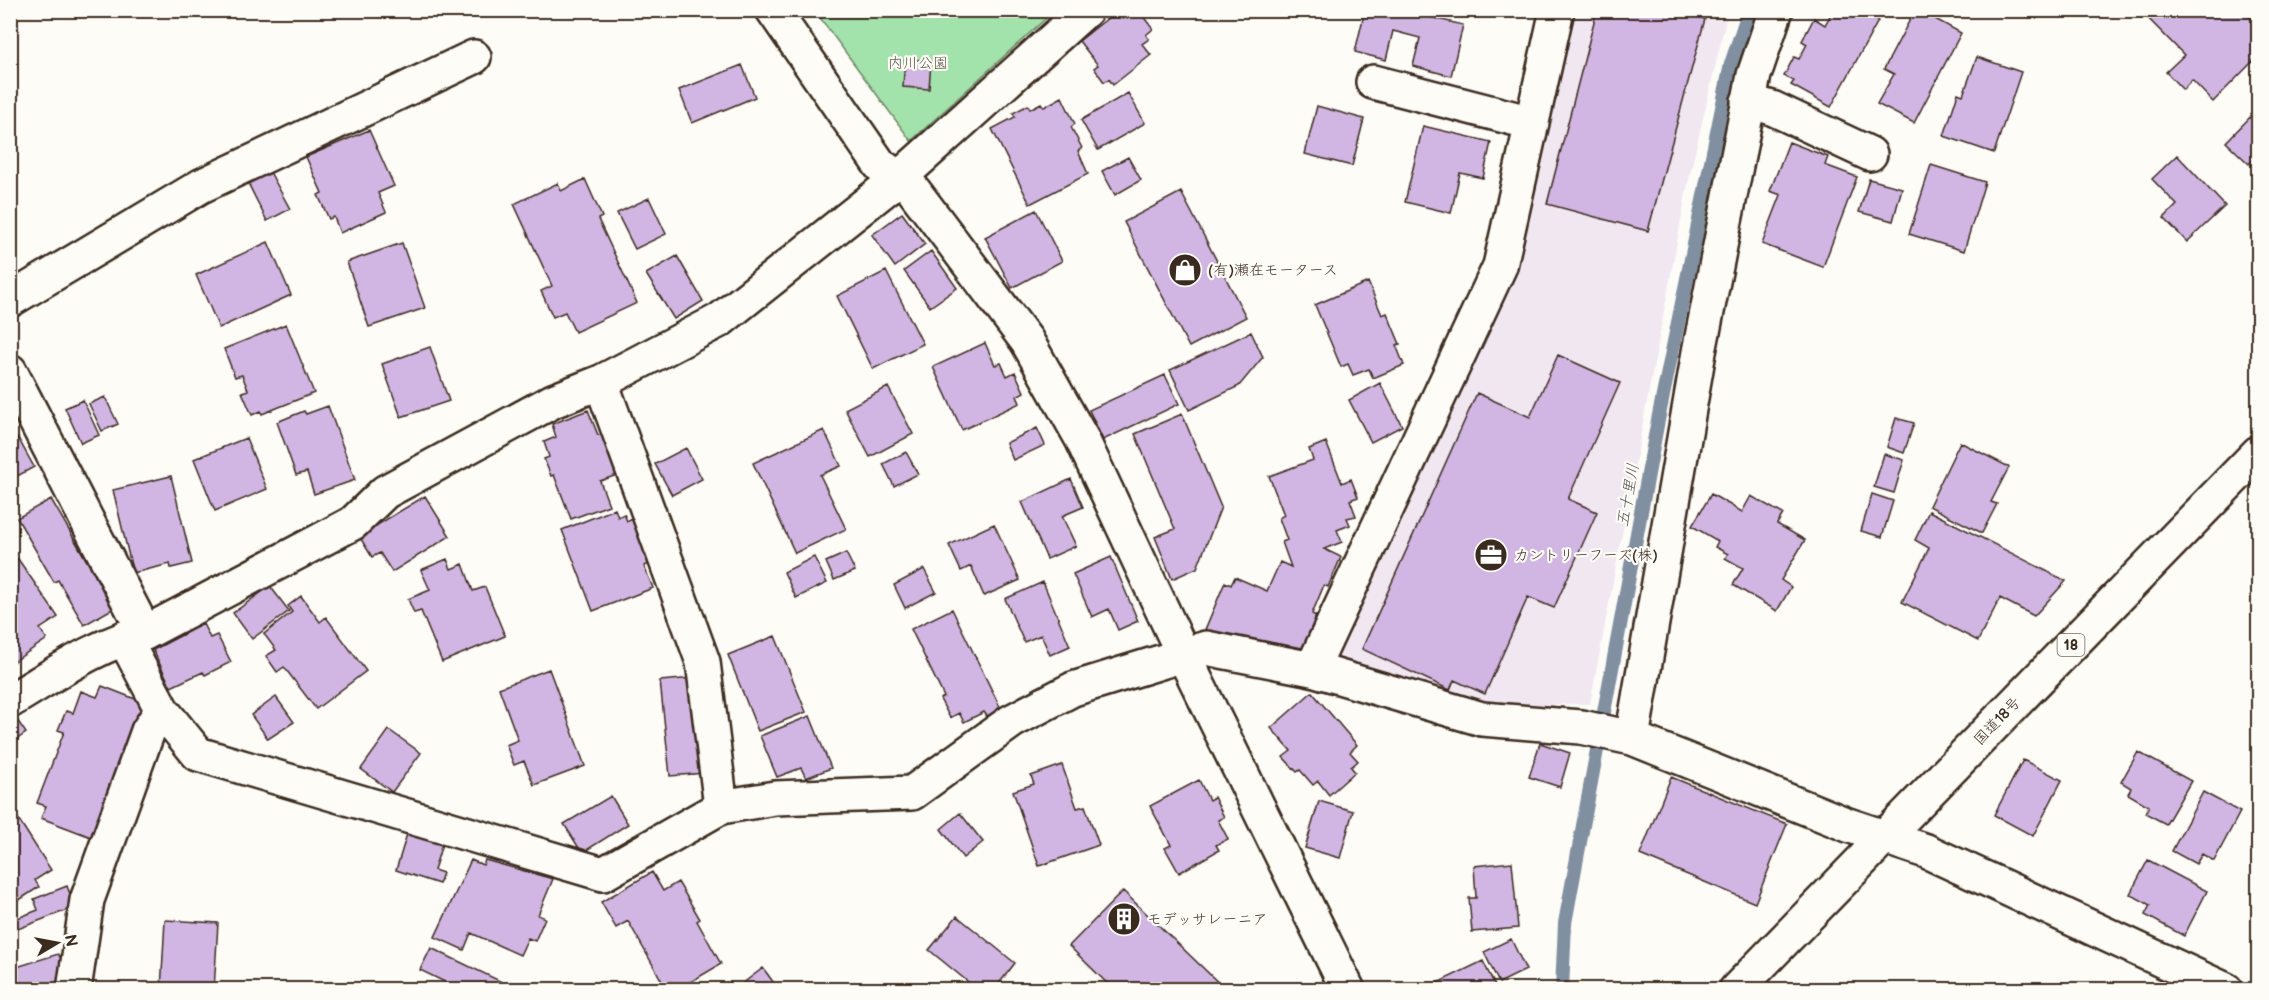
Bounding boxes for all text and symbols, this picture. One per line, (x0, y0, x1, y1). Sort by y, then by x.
park label: 内川公園 (888, 54, 948, 73)
shop icon: (有)瀬在モータース (1167, 252, 1203, 288)
place label: (有)瀬在モータース (1208, 261, 1338, 280)
water label: 五十里川 (1614, 462, 1643, 528)
office icon: カントリーフーズ(株) (1473, 537, 1509, 573)
place label: カントリーフーズ(株) (1514, 546, 1658, 565)
road number: 18 (2058, 634, 2084, 656)
street label: 国道18号 (1970, 693, 2025, 749)
building icon: モデッサレーニア (1106, 901, 1142, 937)
place label: モデッサレーニア (1147, 910, 1268, 929)
north arrow (27, 913, 87, 973)
text: N (60, 933, 81, 948)

